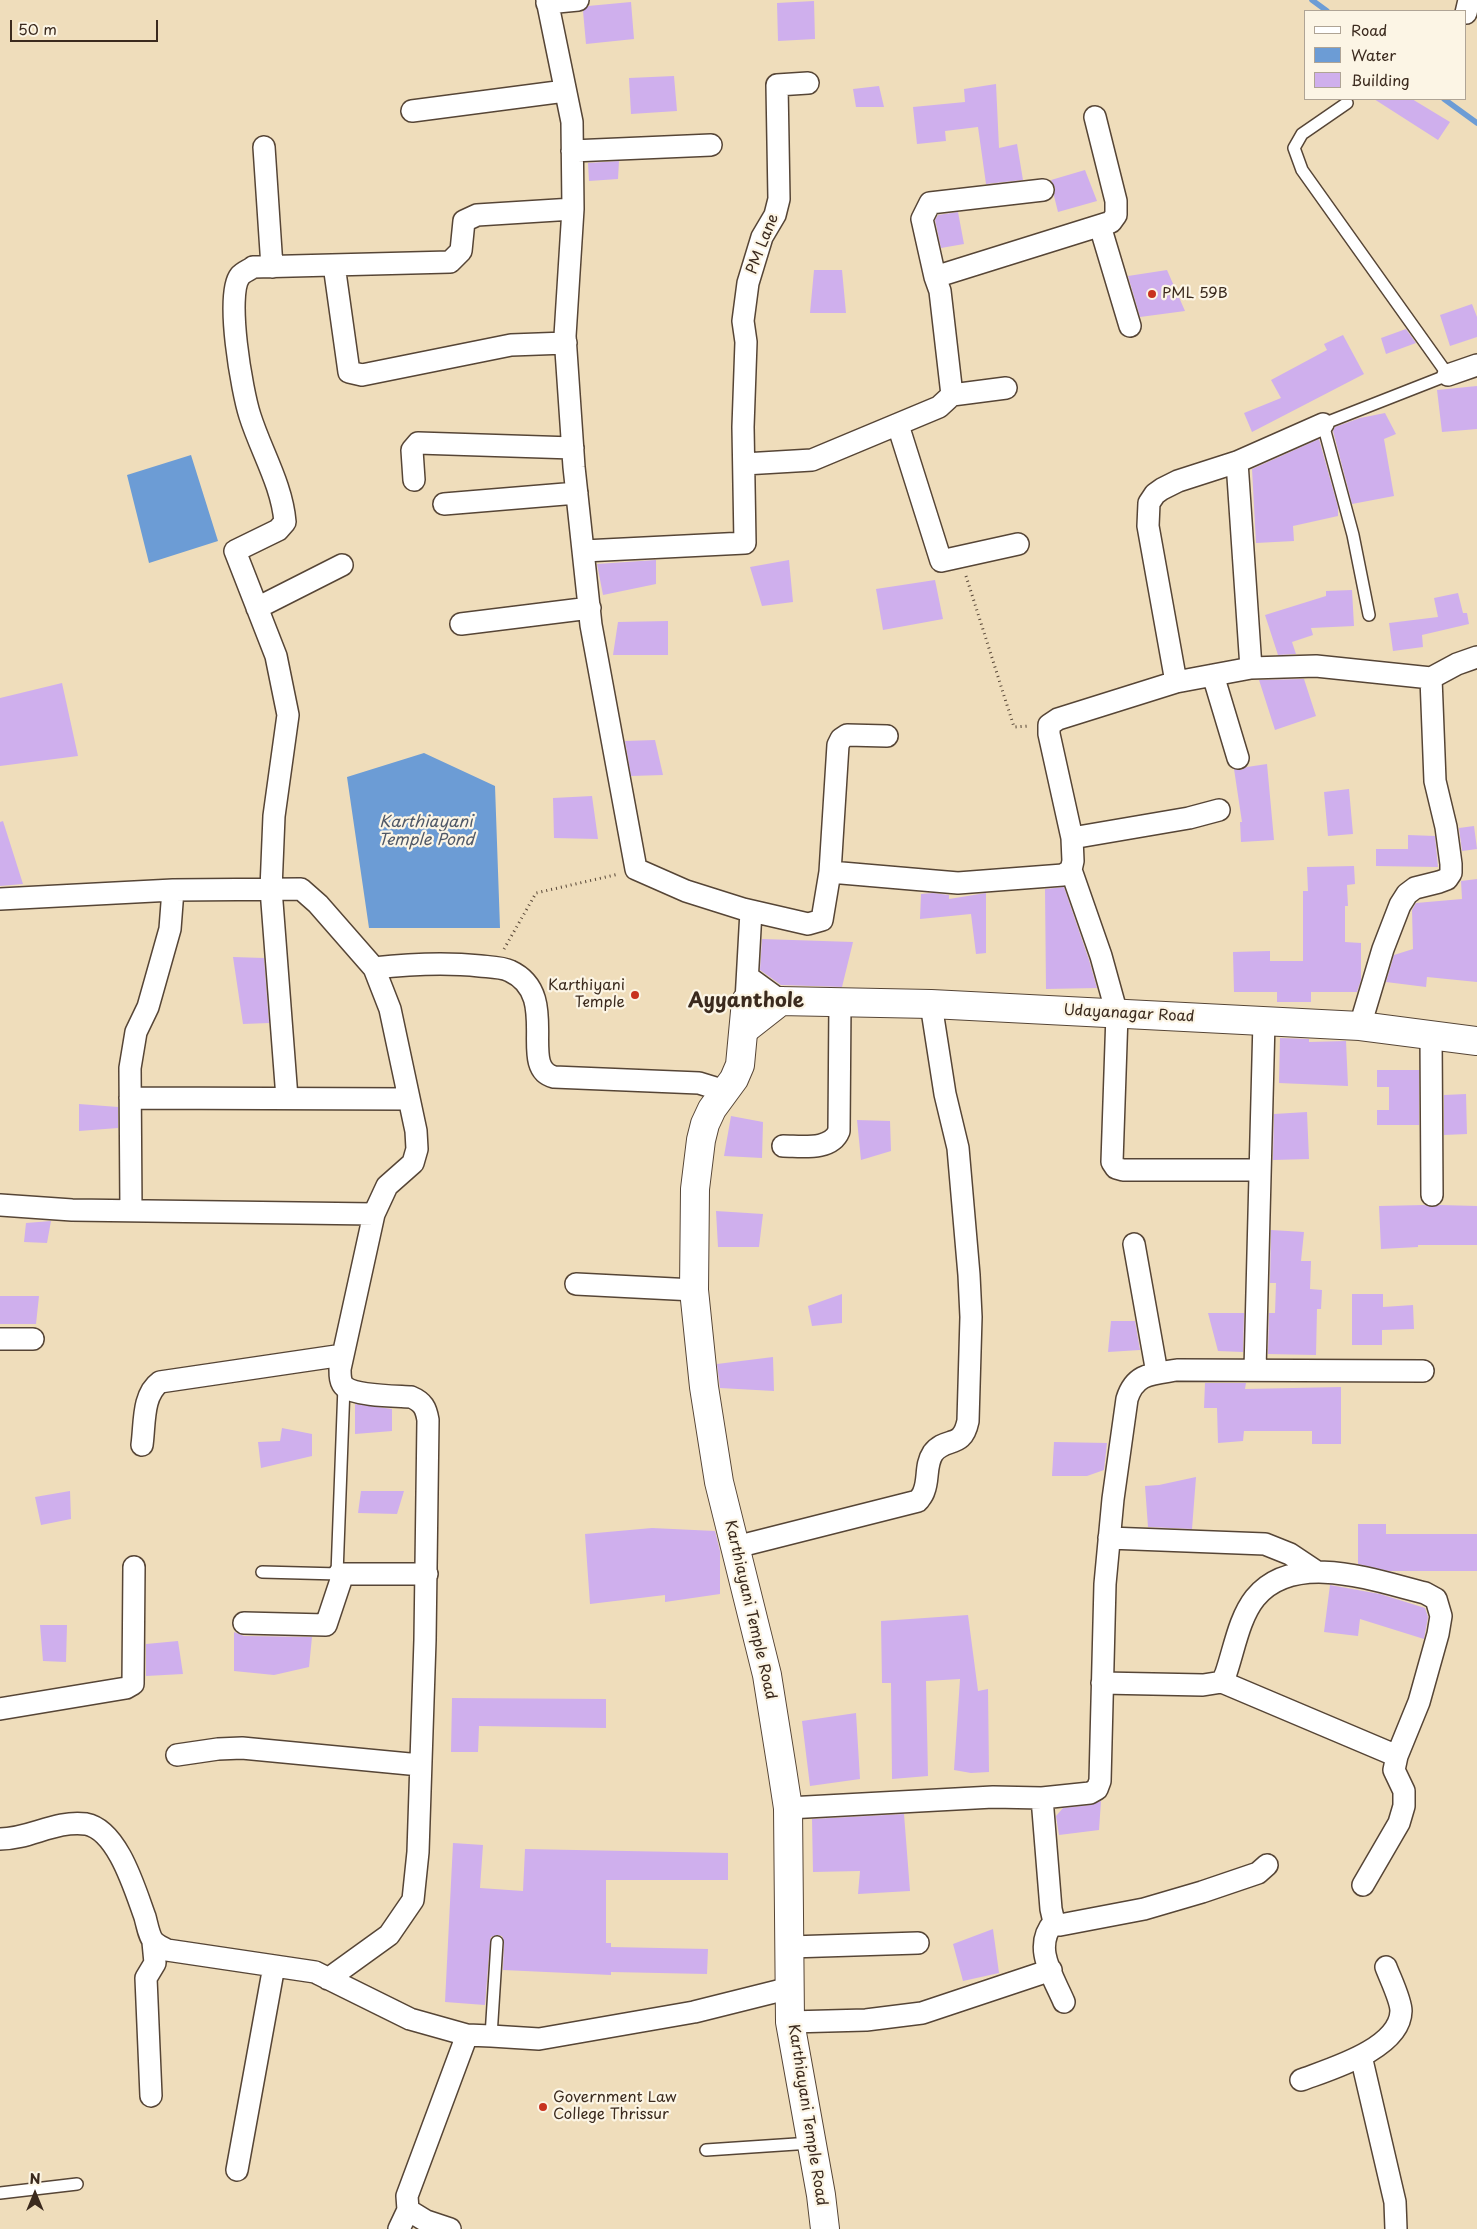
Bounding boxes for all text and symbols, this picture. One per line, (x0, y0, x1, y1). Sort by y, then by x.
scale bar (12, 10, 160, 42)
legend (1304, 10, 1467, 100)
text: 50 m (18, 17, 57, 40)
text: Road (1351, 18, 1387, 41)
text: Water (1351, 43, 1396, 66)
text: Building (1351, 68, 1410, 91)
street label: PM Lane (743, 211, 783, 277)
place label: PML 59B (1162, 285, 1228, 303)
marker: PML 59B (1146, 288, 1158, 300)
water label: Karthiayani Temple Pond (378, 813, 474, 851)
place label: Karthiyani Temple (548, 977, 625, 1012)
marker: Karthiyani Temple (629, 989, 641, 1001)
district label: Ayyanthole (688, 989, 804, 1013)
street label: Udayanagar Road (1063, 1002, 1195, 1026)
street label: Karthiayani Temple Road (721, 1519, 779, 1701)
street label: Karthiayani Temple Road (784, 2023, 830, 2207)
place label: Government Law College Thrissur (553, 2089, 677, 2124)
marker: Government Law College Thrissur (537, 2101, 549, 2113)
text: N (29, 2168, 41, 2189)
north arrow (10, 2169, 60, 2219)

